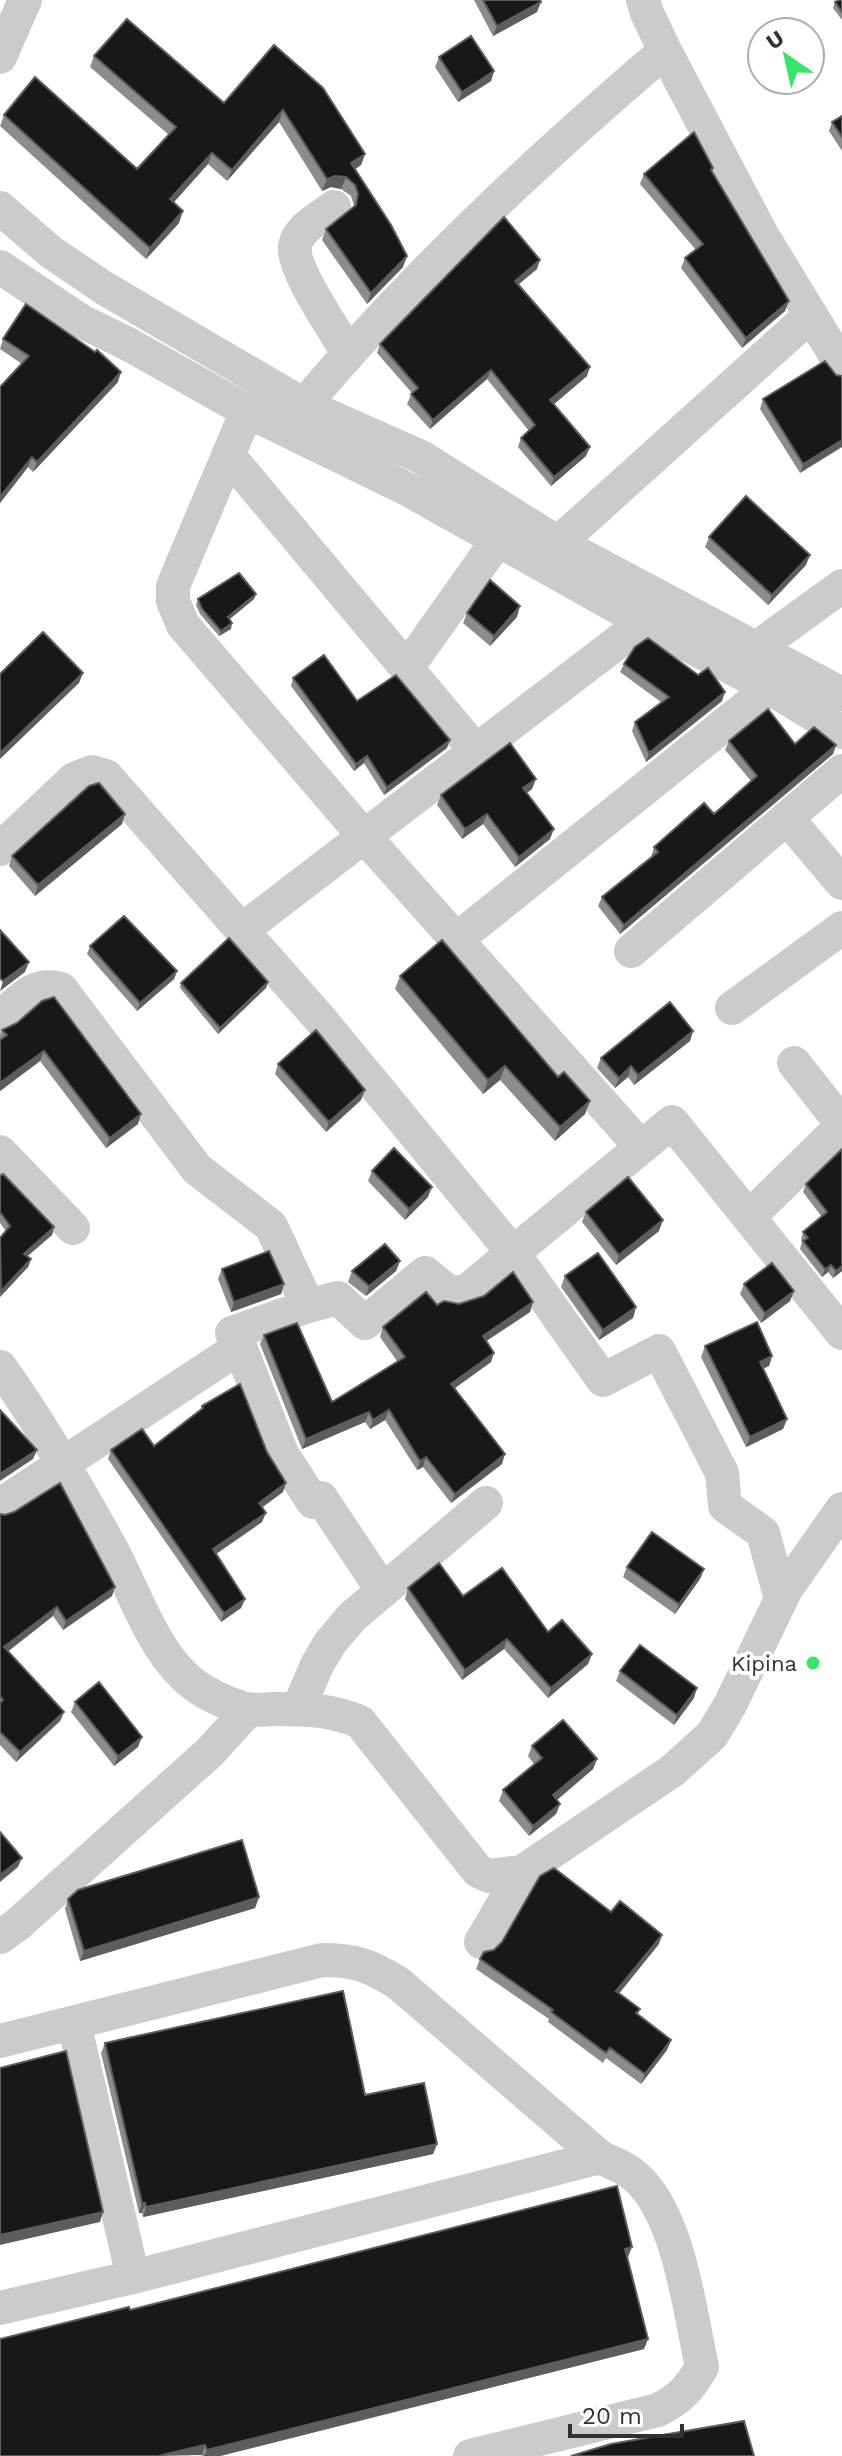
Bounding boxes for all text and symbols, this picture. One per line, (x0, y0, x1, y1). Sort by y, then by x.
north arrow (746, 16, 826, 96)
text: U (762, 25, 789, 55)
place label: Kipina (731, 1651, 797, 1676)
marker: Kipina (804, 1654, 822, 1672)
scale bar (570, 2388, 682, 2438)
text: 20 m (582, 2402, 642, 2430)

